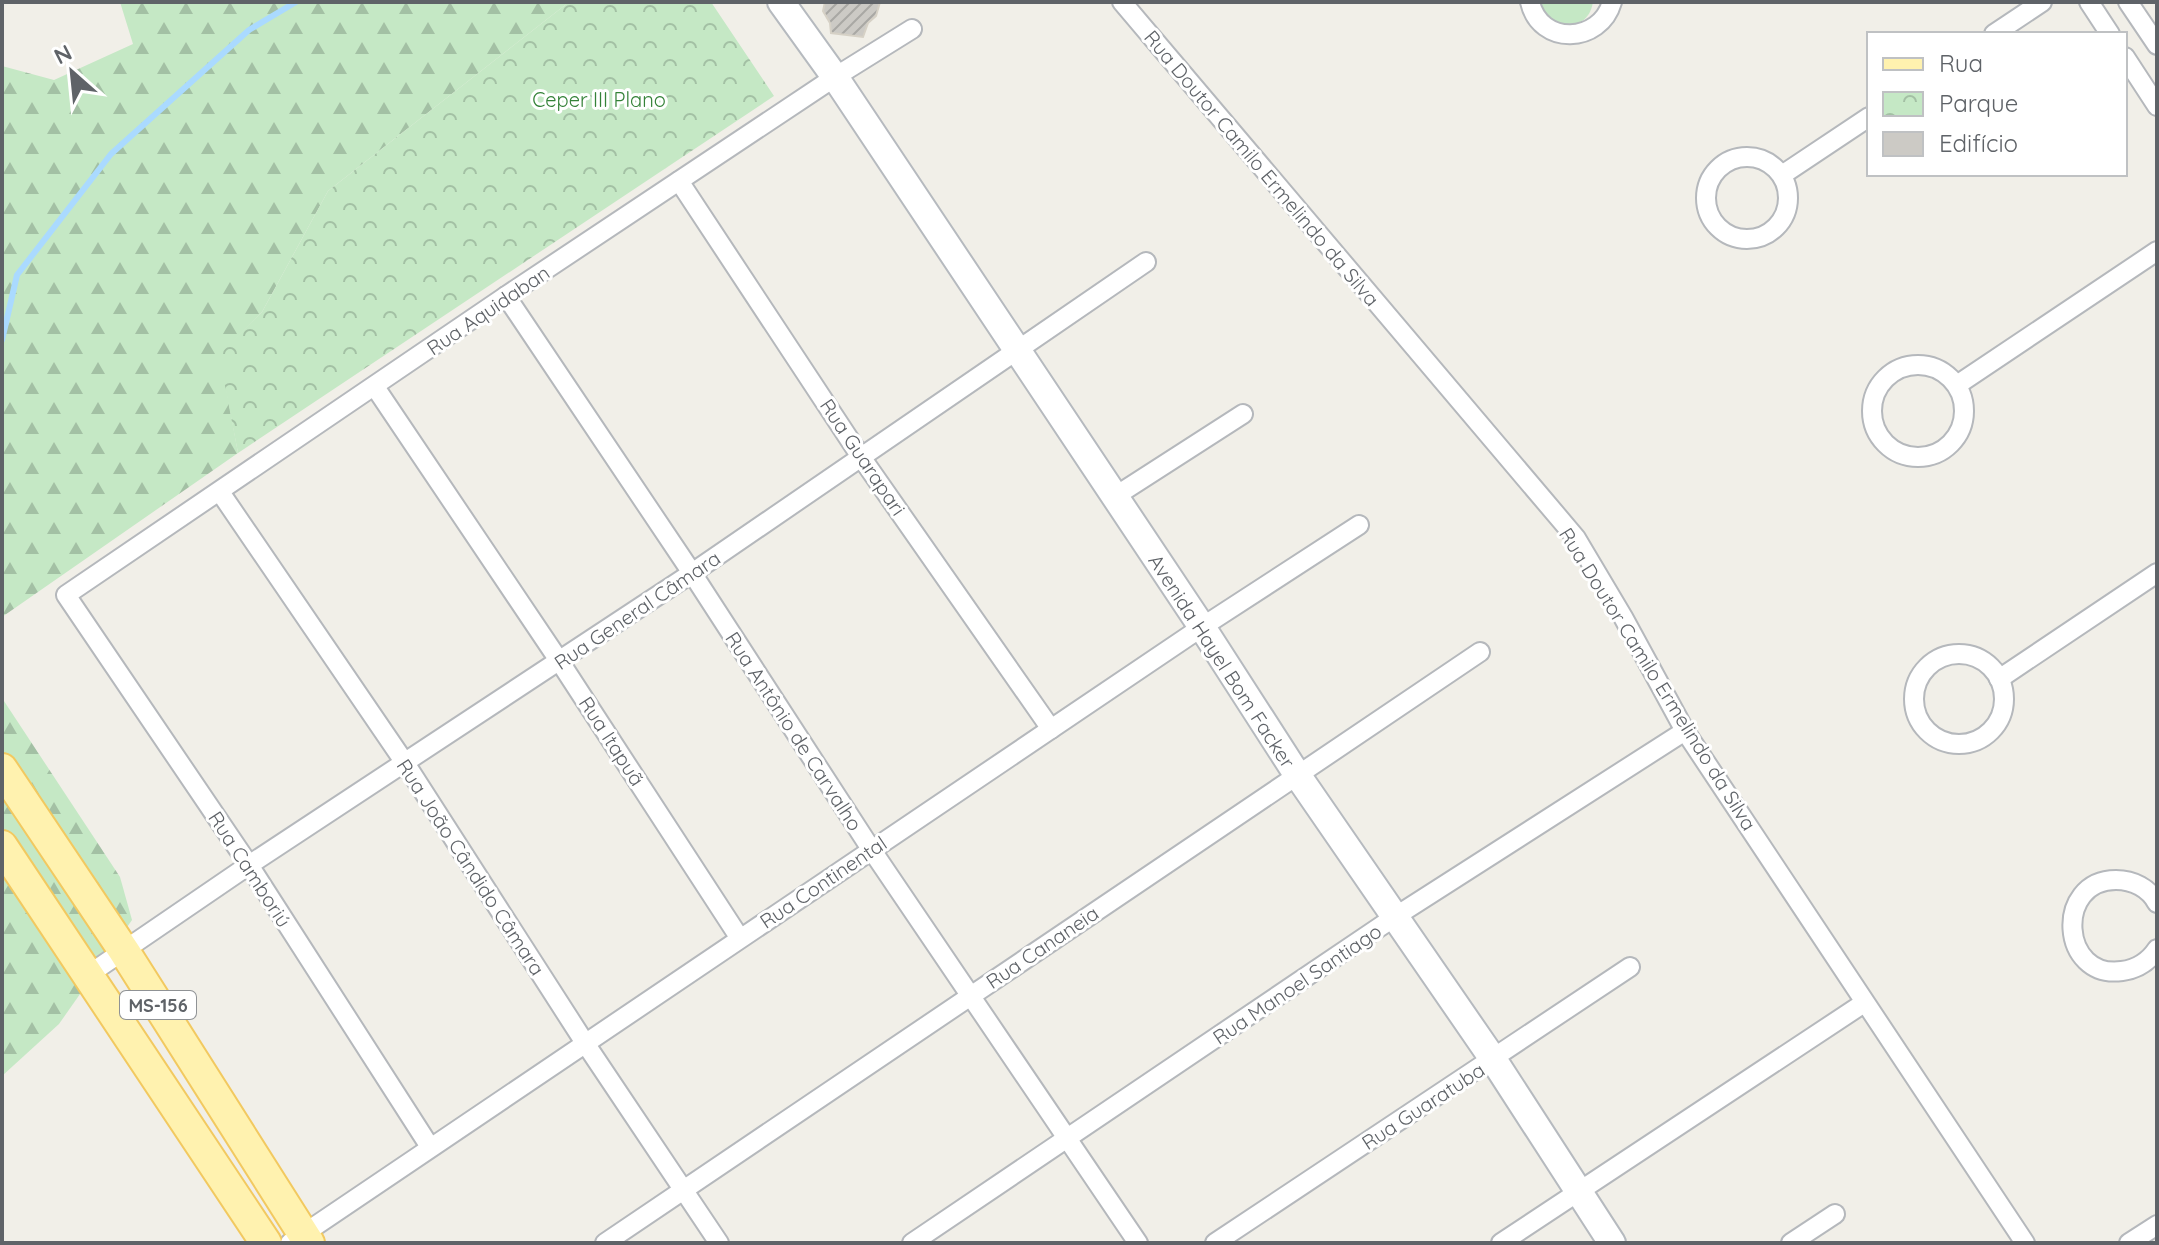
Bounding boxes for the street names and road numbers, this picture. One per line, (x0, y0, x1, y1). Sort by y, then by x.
street label: Rua Doutor Camilo Ermelindo da Silva (1139, 25, 1385, 311)
street label: Rua Aquidaban (422, 260, 554, 360)
street label: Rua Guarapari (815, 394, 911, 520)
street label: Rua Doutor Camilo Ermelindo da Silva (1554, 523, 1762, 835)
street label: Rua General Câmara (549, 545, 725, 675)
street label: Avenida Hayel Bom Facker (1143, 549, 1301, 773)
street label: Rua Antônio de Carvalho (720, 627, 868, 835)
street label: Rua Itapuã (574, 692, 650, 790)
street label: Rua João Cândido Câmara (392, 754, 550, 980)
street label: Rua Camboriú (203, 806, 297, 932)
street label: Rua Continental (755, 830, 891, 934)
street label: Rua Cananeia (981, 900, 1103, 994)
street label: Rua Manoel Santiago (1208, 918, 1386, 1050)
road number: MS-156 (120, 991, 196, 1019)
street label: Rua Guaratuba (1357, 1057, 1489, 1155)

